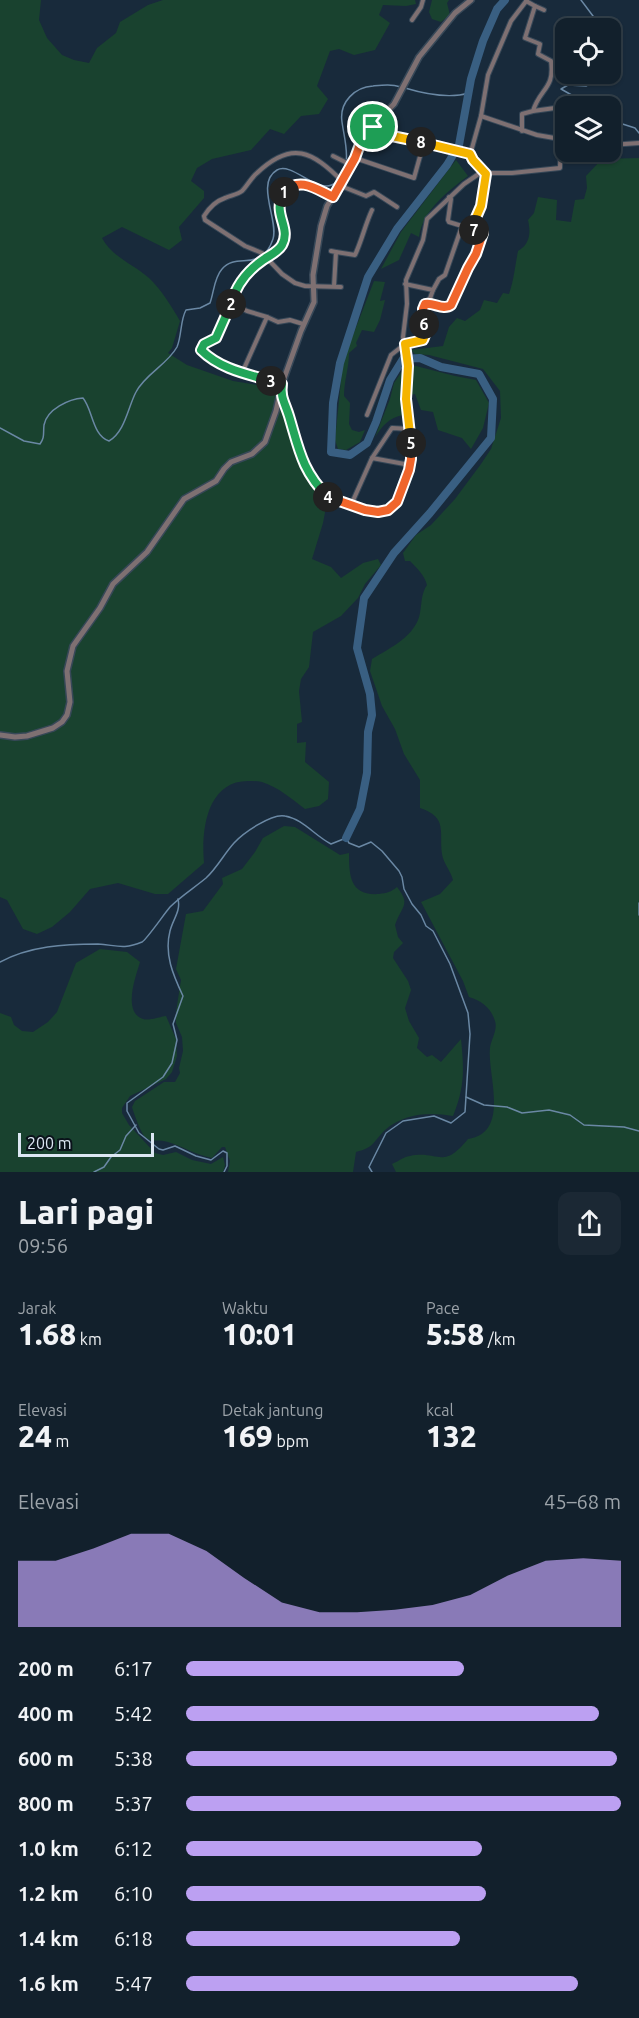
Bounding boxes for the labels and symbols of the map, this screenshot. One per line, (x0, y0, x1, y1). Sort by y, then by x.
pin (347, 101, 398, 152)
pin: 8 (406, 127, 436, 157)
pin: 1 (269, 177, 299, 207)
pin: 7 (459, 215, 489, 245)
pin: 2 (216, 289, 246, 319)
pin: 6 (409, 309, 439, 339)
pin: 3 (256, 366, 286, 396)
pin: 5 (396, 428, 426, 458)
pin: 4 (313, 482, 343, 512)
scale bar (18, 1130, 154, 1158)

